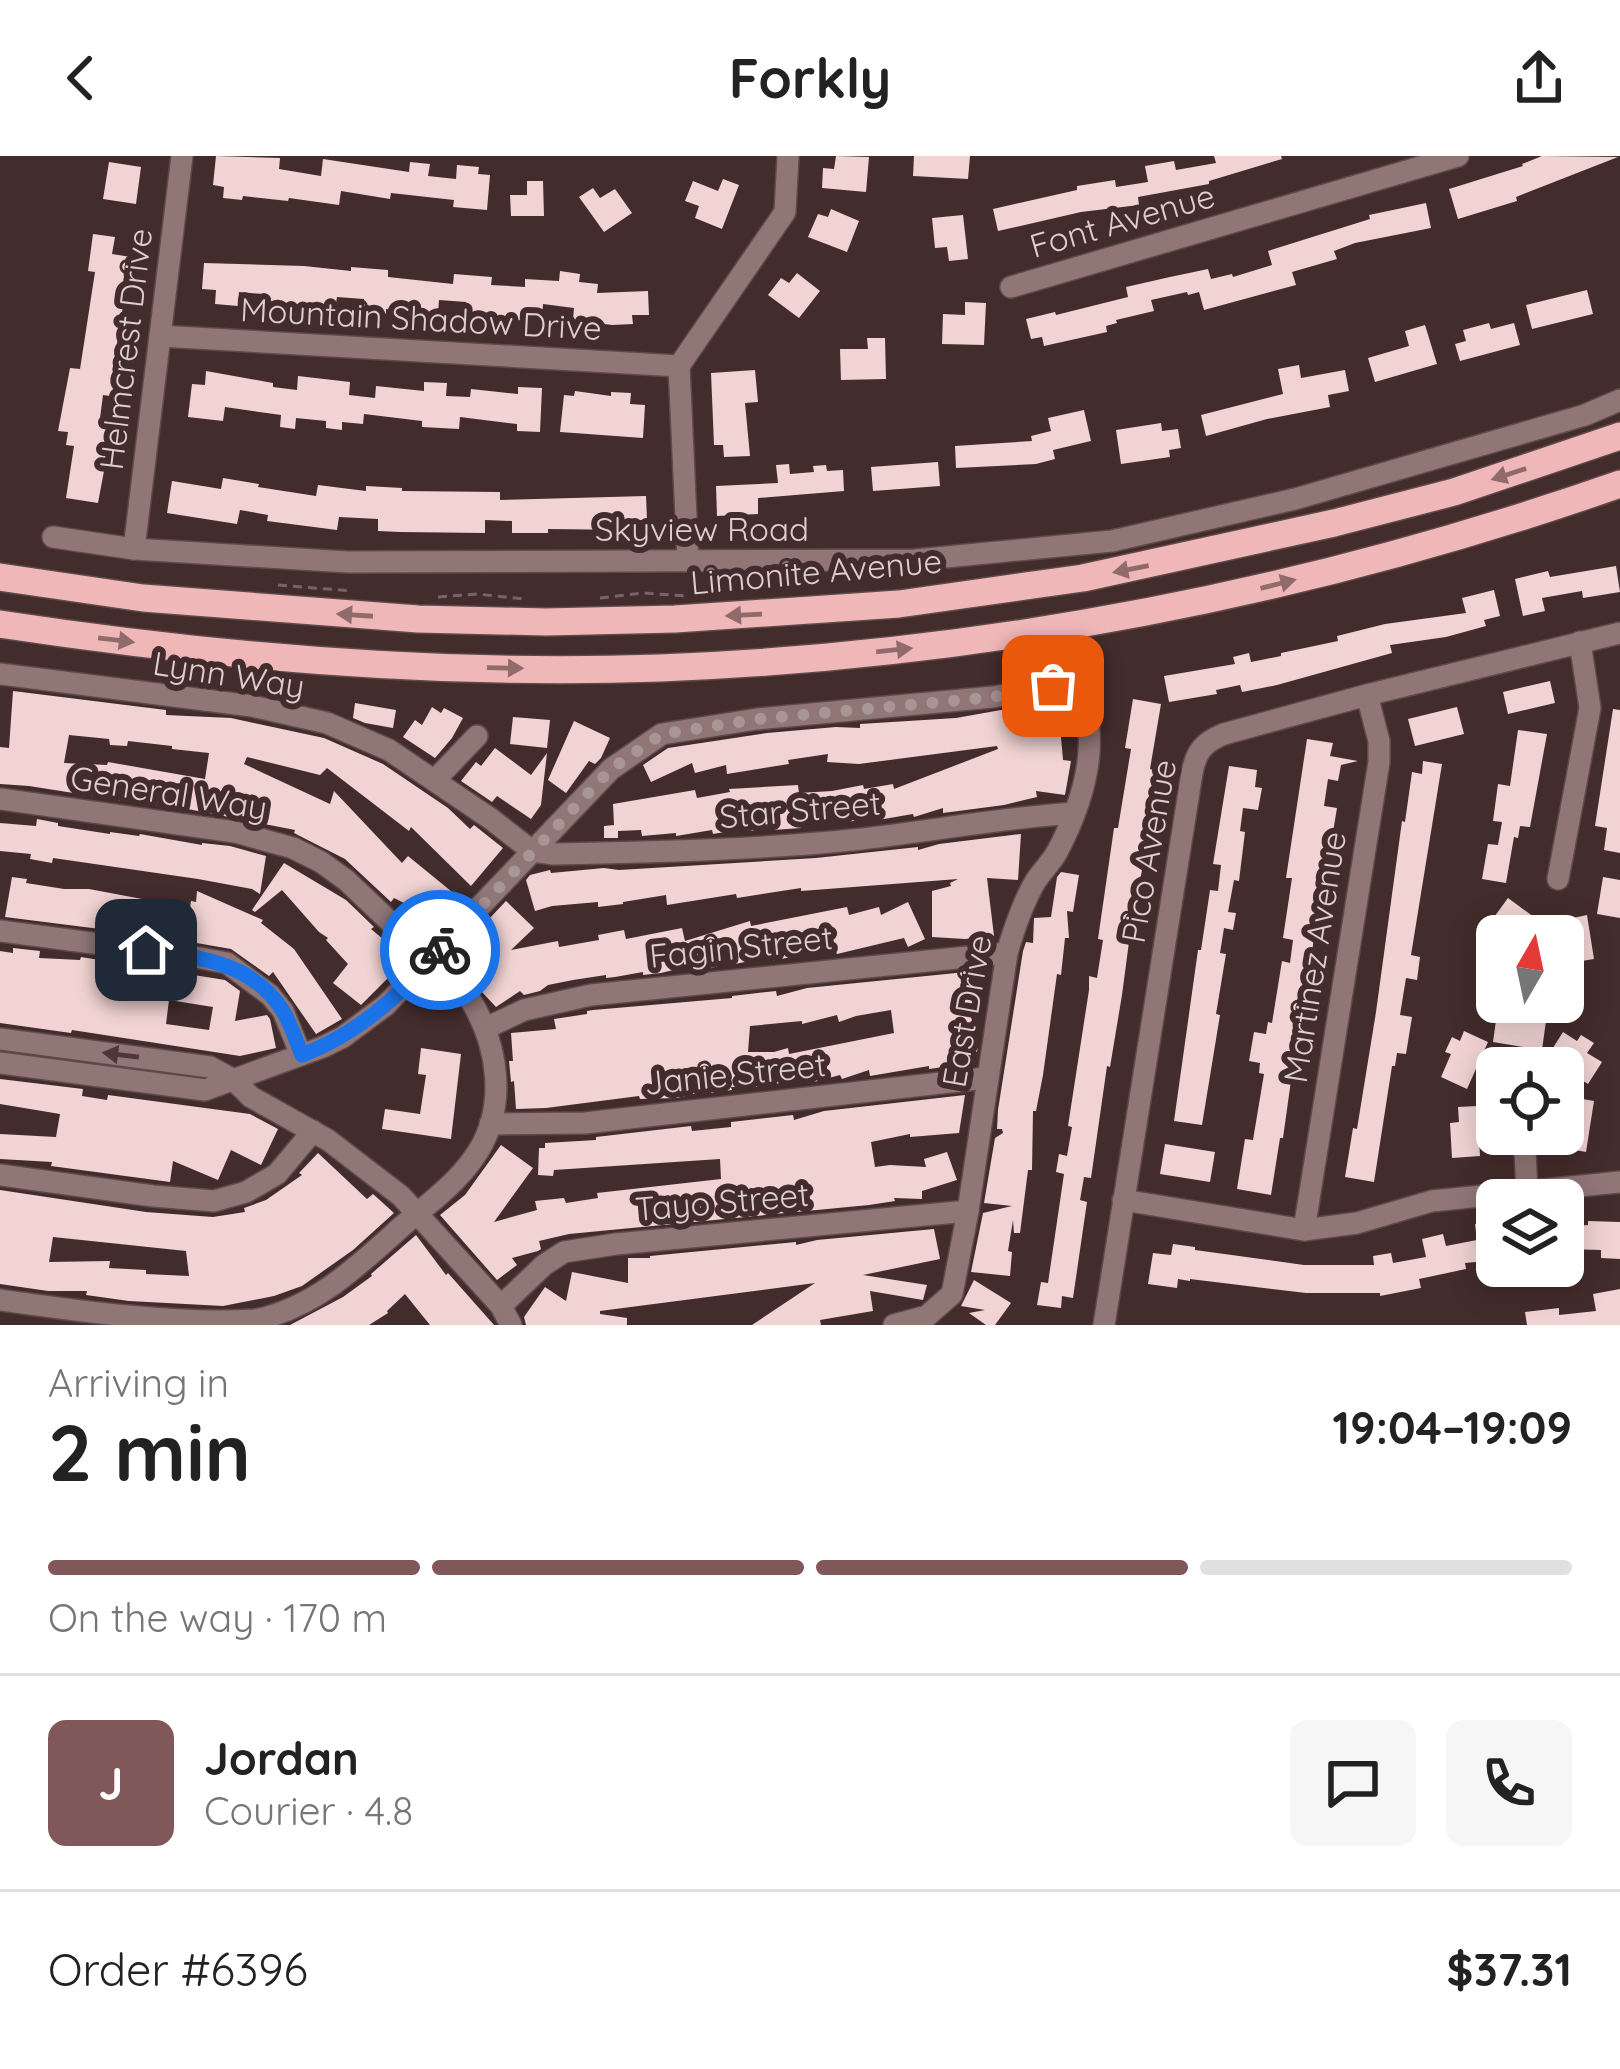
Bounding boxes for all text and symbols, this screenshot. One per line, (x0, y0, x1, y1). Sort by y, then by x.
text: Forkly (729, 44, 891, 112)
icon: back (48, 45, 114, 111)
icon: share (1506, 45, 1572, 111)
street label: Font Avenue (1025, 174, 1219, 266)
street label: Helmcrest Drive (90, 226, 160, 472)
street label: Mountain Shadow Drive (239, 288, 603, 348)
one-way arrow (1490, 466, 1527, 484)
street label: Skyview Road (595, 508, 809, 549)
street label: Limonite Avenue (689, 540, 943, 602)
one-way arrow (1112, 560, 1150, 579)
one-way arrow (1260, 574, 1297, 593)
one-way arrow (336, 605, 373, 624)
one-way arrow (724, 606, 762, 625)
one-way arrow (98, 631, 135, 650)
pin (1002, 635, 1104, 737)
one-way arrow (876, 640, 913, 659)
street label: Lynn Way (150, 642, 308, 706)
icon: bag (1020, 653, 1086, 719)
one-way arrow (487, 659, 525, 678)
street label: General Way (68, 756, 270, 828)
street label: Pico Avenue (1112, 756, 1184, 946)
street label: Star Street (718, 782, 882, 836)
street label: Martinez Avenue (1274, 829, 1354, 1085)
courier (380, 890, 500, 1010)
pin (95, 899, 197, 1001)
north arrow (1476, 915, 1584, 1023)
map controls (1476, 915, 1584, 1287)
street label: Fagin Street (647, 916, 835, 976)
icon: home (113, 917, 179, 983)
icon: bike (407, 917, 473, 983)
street label: East Drive (932, 932, 1000, 1090)
street label: Janie Street (642, 1043, 828, 1103)
one-way arrow (102, 1045, 140, 1064)
button: locate (1476, 1047, 1584, 1155)
street label: Tayo Street (633, 1173, 811, 1229)
button: layers (1476, 1179, 1584, 1287)
text: Arriving in (48, 1358, 229, 1407)
text: 19:04–19:09 (1333, 1399, 1572, 1455)
text: 2 min (48, 1403, 251, 1501)
text: On the way · 170 m (48, 1593, 387, 1642)
button: chat (1290, 1720, 1416, 1846)
button: phone (1446, 1720, 1572, 1846)
text: Jordan (204, 1730, 359, 1786)
text: J (99, 1755, 123, 1811)
text: Courier · 4.8 (204, 1786, 413, 1835)
text: Order #6396 (48, 1941, 308, 1997)
text: $37.31 (1447, 1941, 1572, 1997)

